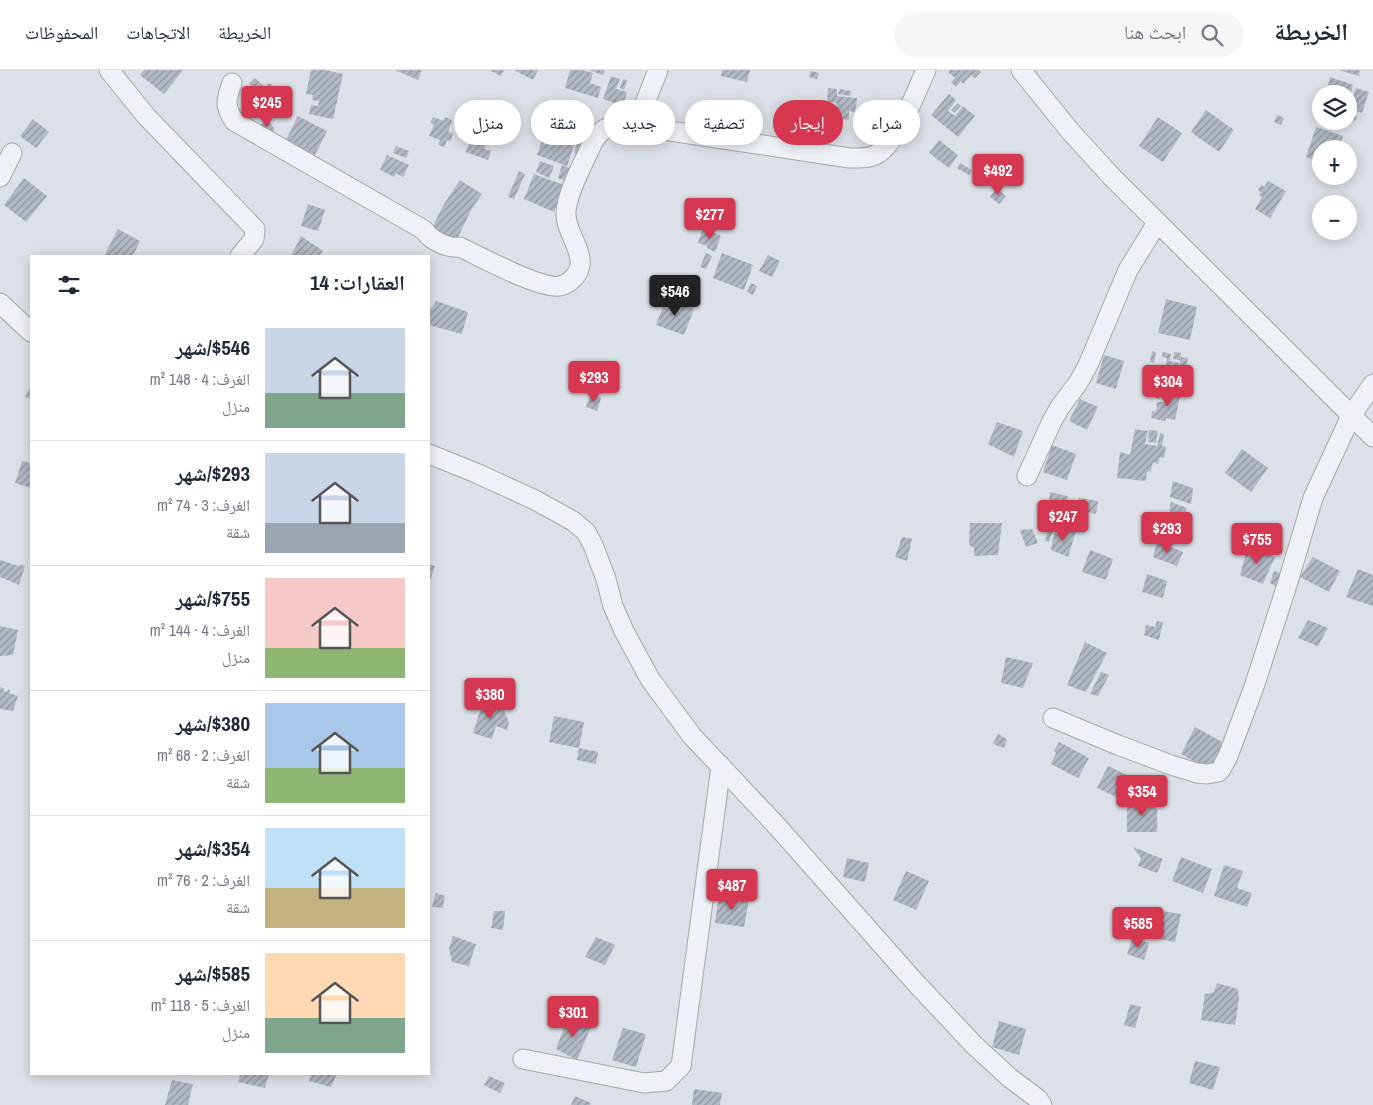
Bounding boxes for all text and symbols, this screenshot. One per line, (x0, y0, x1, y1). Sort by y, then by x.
search box (894, 12, 1244, 57)
text: الخريطة (1274, 15, 1348, 47)
text: ابحث هنا (1124, 19, 1186, 45)
text: المحفوظات (25, 20, 98, 45)
text: الاتجاهات (126, 20, 190, 45)
text: الخريطة (218, 20, 271, 45)
icon: search (1198, 21, 1226, 49)
pin: $245 (237, 85, 297, 128)
map controls (1312, 85, 1357, 240)
button: layers (1312, 85, 1357, 130)
text: $245 (252, 91, 282, 113)
chip: منزل (454, 100, 521, 145)
chip: شقة (531, 100, 594, 145)
chip: جديد (604, 100, 675, 145)
chip: تصفية (685, 100, 763, 145)
chip: إيجار (773, 100, 843, 145)
chip: شراء (853, 100, 920, 145)
button: + (1312, 140, 1357, 185)
pin: $492 (968, 154, 1028, 196)
text: $492 (983, 159, 1013, 181)
button: − (1312, 195, 1357, 240)
pin: $277 (680, 198, 740, 240)
text: $277 (695, 203, 725, 225)
text: العقارات: 14 (310, 268, 405, 297)
icon: filters (55, 271, 83, 299)
pin: $546 (645, 274, 705, 317)
text: $546 (660, 280, 690, 302)
text: $546/شهر (176, 333, 250, 362)
icon: home (305, 348, 365, 408)
pin: $293 (564, 360, 624, 403)
pin: $304 (1138, 364, 1198, 407)
text: $293 (579, 366, 609, 388)
text: الغرف: 4 · 148 m² (150, 368, 250, 390)
text: $304 (1153, 370, 1183, 392)
text: منزل (222, 395, 250, 417)
text: $293/شهر (176, 459, 250, 488)
icon: home (305, 473, 365, 533)
text: الغرف: 3 · 74 m² (157, 494, 250, 516)
pin: $247 (1033, 500, 1093, 542)
text: $247 (1048, 505, 1078, 527)
pin: $293 (1137, 512, 1197, 554)
text: $293 (1152, 517, 1182, 539)
text: شقة (226, 521, 250, 543)
pin: $755 (1227, 522, 1287, 565)
text: $755 (1242, 528, 1272, 550)
text: $755/شهر (176, 584, 250, 613)
icon: home (305, 598, 365, 658)
text: الغرف: 4 · 144 m² (150, 619, 250, 641)
text: منزل (222, 646, 250, 668)
pin: $380 (460, 678, 520, 720)
text: $380 (475, 683, 505, 705)
text: $380/شهر (176, 709, 250, 738)
icon: home (305, 723, 365, 783)
text: الغرف: 2 · 68 m² (157, 744, 250, 766)
text: شقة (226, 771, 250, 793)
pin: $354 (1112, 774, 1172, 817)
text: $354 (1127, 780, 1157, 802)
text: $354/شهر (176, 834, 250, 863)
icon: home (305, 848, 365, 908)
pin: $487 (702, 868, 762, 911)
text: الغرف: 2 · 76 m² (157, 869, 250, 891)
text: $487 (717, 874, 747, 896)
text: شقة (226, 896, 250, 918)
pin: $585 (1108, 906, 1168, 949)
text: $585 (1123, 912, 1153, 934)
text: $585/شهر (176, 959, 250, 988)
icon: home (305, 973, 365, 1033)
text: الغرف: 5 · 118 m² (151, 994, 250, 1016)
pin: $301 (543, 996, 603, 1038)
text: $301 (558, 1001, 588, 1023)
text: منزل (222, 1021, 250, 1043)

